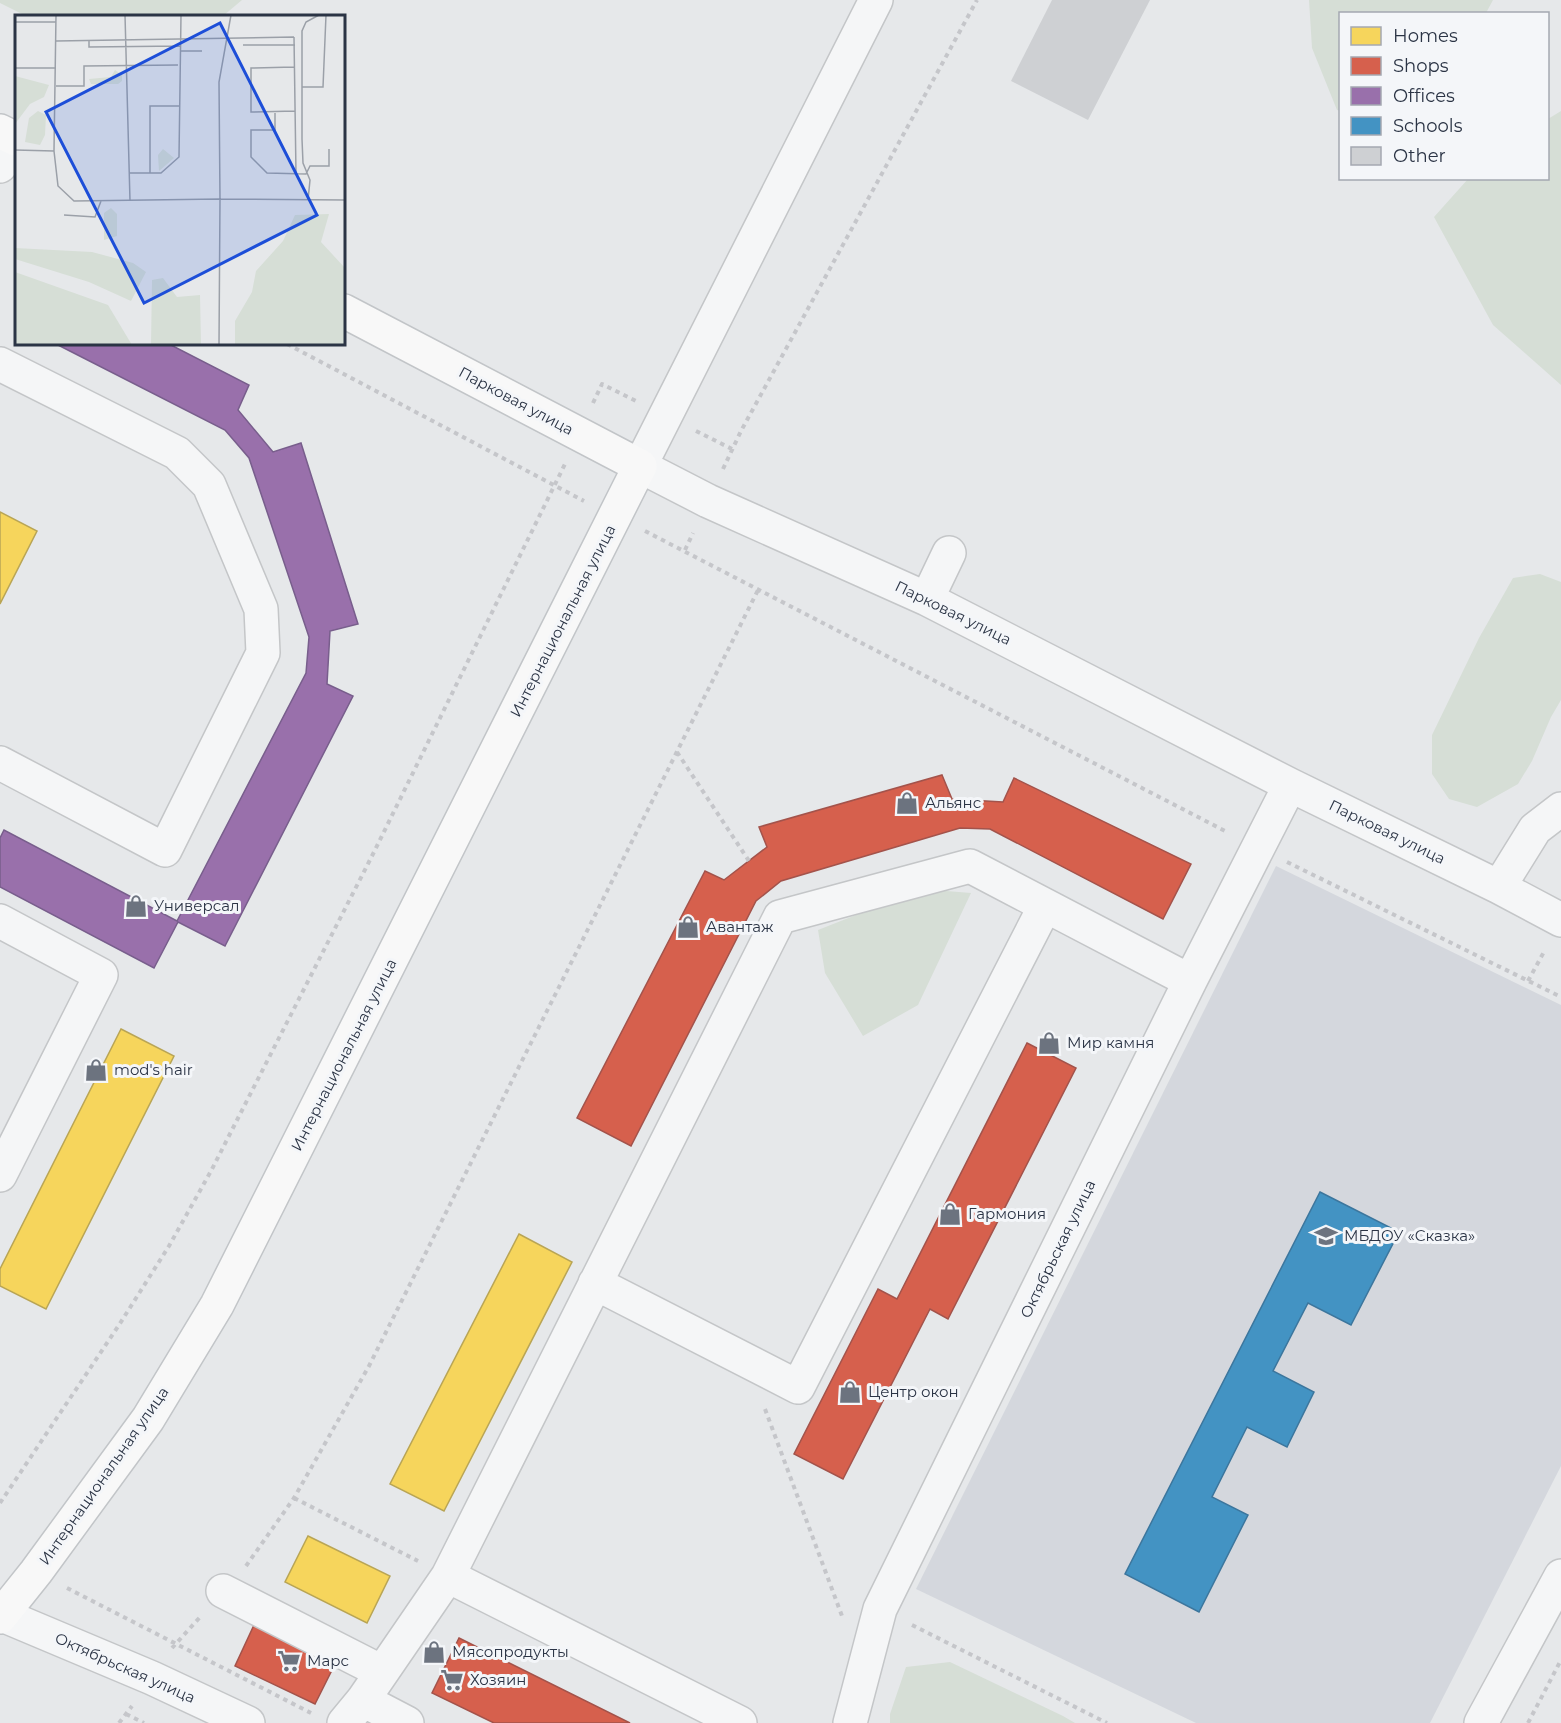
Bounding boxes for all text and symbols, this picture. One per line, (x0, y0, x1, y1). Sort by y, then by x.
legend (1339, 12, 1549, 180)
inset map (15, 15, 345, 345)
text: Homes (1393, 25, 1458, 47)
text: Shops (1393, 55, 1449, 77)
text: Offices (1393, 85, 1455, 107)
text: Schools (1393, 115, 1463, 137)
text: Other (1393, 145, 1446, 167)
street label: Парковая улица (456, 362, 577, 439)
street label: Интернациональная улица (506, 521, 619, 720)
street label: Парковая улица (892, 576, 1015, 649)
shop icon: Альянс (894, 790, 920, 816)
place label: Альянс (925, 793, 981, 812)
street label: Парковая улица (1326, 795, 1449, 868)
shop icon: Универсал (123, 893, 149, 919)
place label: Универсал (154, 896, 239, 915)
shop icon: Авантаж (675, 914, 701, 940)
place label: Авантаж (706, 917, 774, 936)
street label: Интернациональная улица (287, 955, 400, 1154)
shop icon: Мир камня (1036, 1030, 1062, 1056)
place label: Мир камня (1067, 1033, 1154, 1052)
shop icon: mod's hair (83, 1057, 109, 1083)
place label: mod's hair (114, 1060, 193, 1079)
street label: Октябрьская улица (1016, 1177, 1099, 1321)
shop icon: Гармония (937, 1201, 963, 1227)
place label: Гармония (968, 1204, 1046, 1223)
school or university icon: МБДОУ «Сказка» (1313, 1223, 1339, 1249)
place label: МБДОУ «Сказка» (1344, 1226, 1475, 1245)
shop icon: Центр окон (837, 1379, 863, 1405)
place label: Центр окон (868, 1382, 959, 1401)
street label: Интернациональная улица (35, 1383, 173, 1569)
street label: Октябрьская улица (52, 1628, 198, 1707)
shop icon: Мясопродукты (421, 1639, 447, 1665)
place label: Мясопродукты (452, 1642, 569, 1661)
supermarket icon: Марс (276, 1648, 302, 1674)
place label: Марс (307, 1651, 349, 1670)
supermarket icon: Хозяин (439, 1667, 465, 1693)
place label: Хозяин (470, 1670, 526, 1689)

